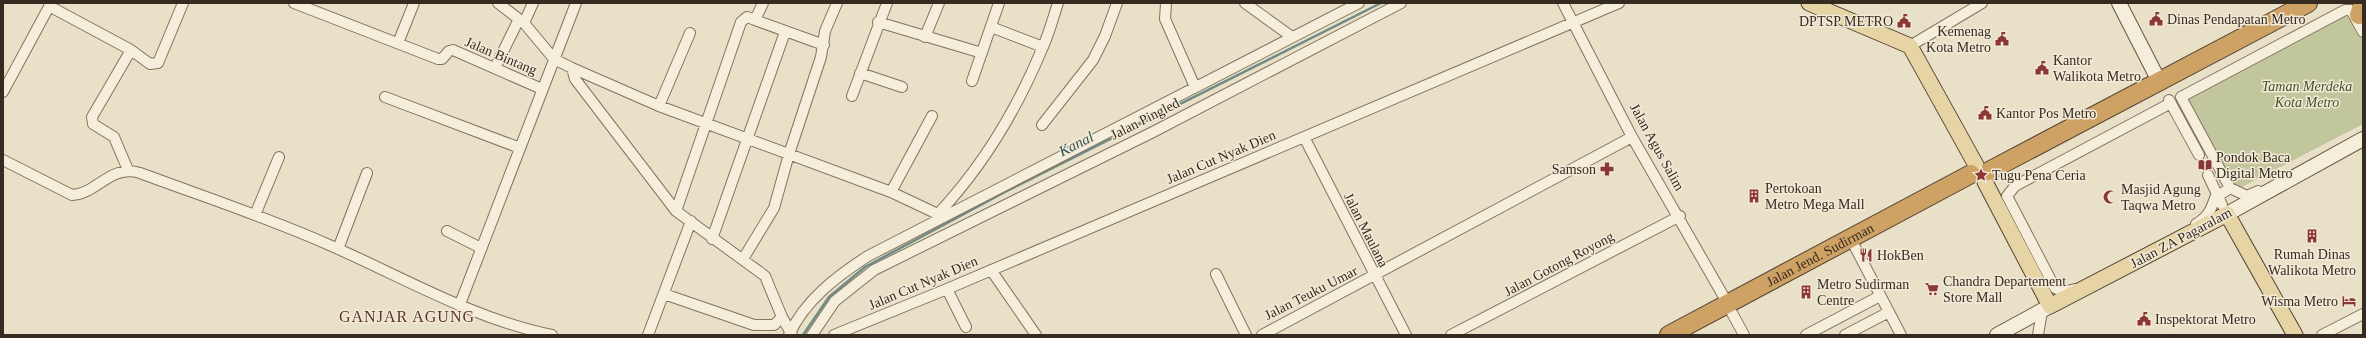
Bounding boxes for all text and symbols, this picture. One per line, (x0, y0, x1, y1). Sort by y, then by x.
public building icon: Dinas Pendapatan Metro (2148, 11, 2164, 27)
place label: Dinas Pendapatan Metro (2167, 12, 2305, 27)
public building icon: DPTSP METRO (1896, 13, 1912, 29)
place label: DPTSP METRO (1799, 14, 1893, 29)
place label: Kemenag Kota Metro (1926, 24, 1991, 55)
public building icon: Kemenag Kota Metro (1994, 31, 2010, 47)
street label: Jalan Bintang (463, 34, 539, 78)
place label: Kantor Walikota Metro (2053, 53, 2141, 84)
public building icon: Kantor Walikota Metro (2034, 60, 2050, 76)
park label: Taman Merdeka Kota Metro (2262, 79, 2352, 110)
street label: Jalan Pingled (1108, 95, 1182, 143)
street label: Jalan Agus Salim (1627, 101, 1687, 193)
public building icon: Kantor Pos Metro (1977, 105, 1993, 121)
place label: Kantor Pos Metro (1996, 106, 2096, 121)
street label: Jalan Cut Nyak Dien (1164, 127, 1278, 187)
water label: Kanal (1055, 129, 1096, 160)
place label: Pondok Baca Digital Metro (2216, 150, 2293, 181)
library icon: Pondok Baca Digital Metro (2197, 157, 2213, 173)
pharmacy icon: Samson (1599, 161, 1615, 177)
place label: Samson (1552, 162, 1596, 177)
place icon: Tugu Pena Ceria (1973, 167, 1989, 183)
place label: Tugu Pena Ceria (1992, 168, 2086, 183)
place label: Pertokoan Metro Mega Mall (1765, 181, 1865, 212)
place label: Masjid Agung Taqwa Metro (2121, 182, 2201, 213)
building icon: Pertokoan Metro Mega Mall (1746, 188, 1762, 204)
mosque icon: Masjid Agung Taqwa Metro (2102, 189, 2118, 205)
street label: Jalan Maulana (1341, 190, 1391, 270)
street label: Jalan ZA Pagaralam (2128, 205, 2234, 271)
street label: Jalan Jend. Sudirman (1764, 220, 1876, 289)
building icon: Rumah Dinas Walikota Metro (2304, 228, 2320, 244)
street label: Jalan Gotong Royong (1502, 229, 1616, 299)
restaurant icon: HokBen (1858, 247, 1874, 263)
place label: Rumah Dinas Walikota Metro (2268, 247, 2356, 278)
place label: HokBen (1877, 248, 1924, 263)
street label: Jalan Cut Nyak Dien (866, 253, 980, 313)
street label: Jalan Teuku Umar (1262, 263, 1360, 323)
place label: Chandra Departement Store Mall (1943, 274, 2066, 305)
place label: Metro Sudirman Centre (1817, 277, 1909, 308)
supermarket icon: Chandra Departement Store Mall (1924, 281, 1940, 297)
building icon: Metro Sudirman Centre (1798, 284, 1814, 300)
hotel icon: Wisma Metro (2341, 293, 2357, 309)
place label: Wisma Metro (2261, 294, 2338, 309)
district label: GANJAR AGUNG (339, 308, 475, 325)
public building icon: Inspektorat Metro (2136, 311, 2152, 327)
place label: Inspektorat Metro (2155, 312, 2256, 327)

